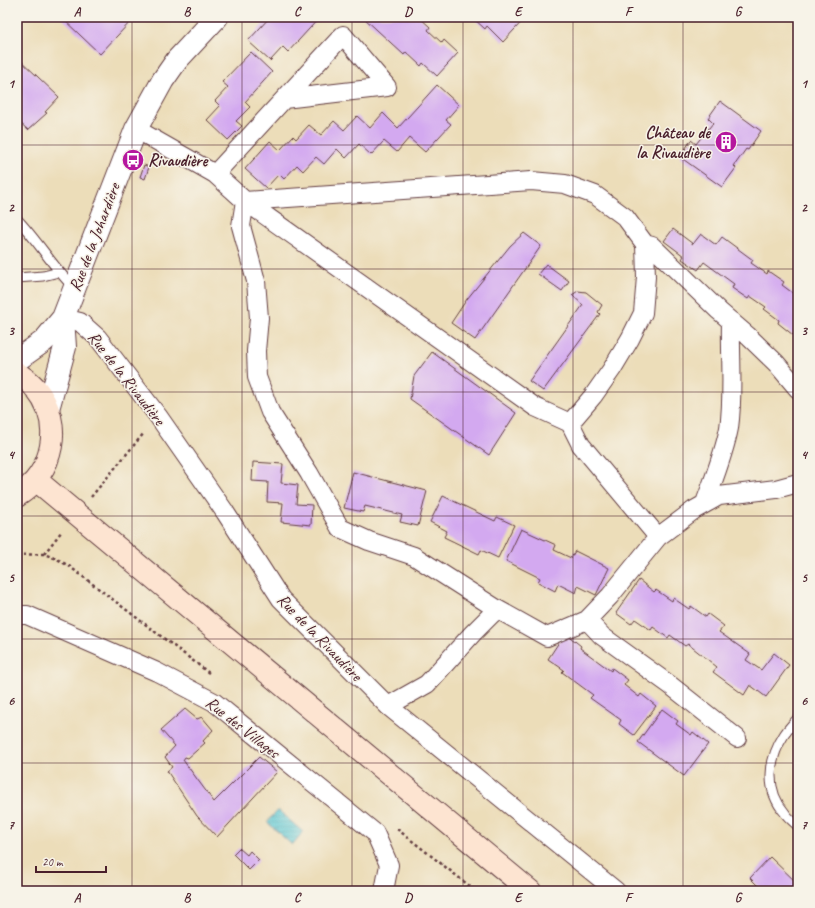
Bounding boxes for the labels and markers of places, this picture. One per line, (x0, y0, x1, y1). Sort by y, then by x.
place label: Château de la Rivaudière (636, 122, 712, 163)
building icon: Château de la Rivaudière (713, 129, 739, 155)
bus stop icon: Rivaudière (120, 147, 146, 173)
place label: Rivaudière (148, 150, 209, 171)

